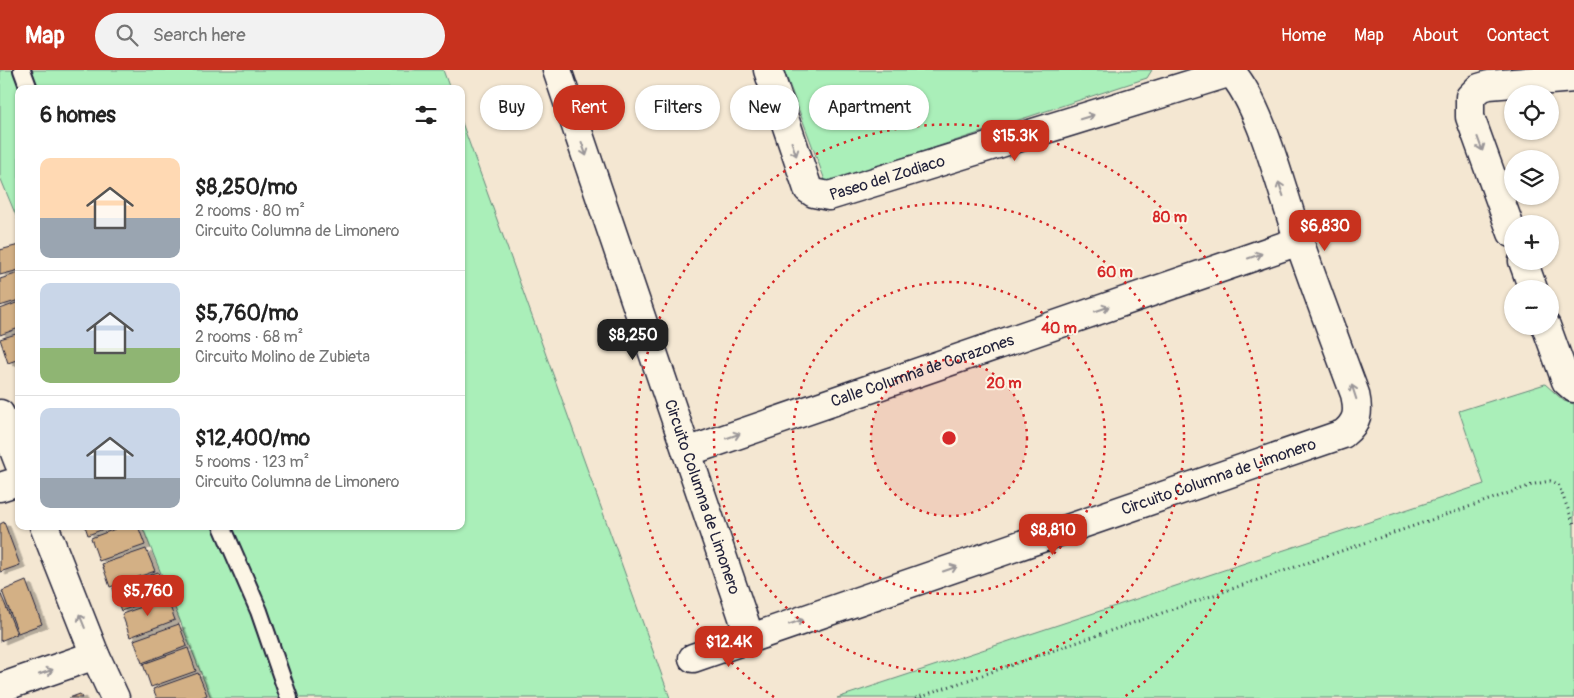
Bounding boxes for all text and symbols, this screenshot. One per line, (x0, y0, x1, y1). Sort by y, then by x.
search box (95, 13, 445, 58)
text: Map (25, 21, 65, 50)
icon: search (113, 21, 141, 49)
text: Search here (153, 23, 246, 47)
text: Home (1281, 24, 1326, 47)
text: Map (1354, 24, 1384, 47)
text: About (1412, 24, 1458, 47)
text: Contact (1486, 24, 1549, 47)
chip: Buy (480, 85, 543, 130)
chip: Rent (553, 85, 625, 130)
chip: Filters (635, 85, 720, 130)
chip: New (730, 85, 799, 130)
chip: Apartment (809, 85, 929, 130)
map controls (1504, 85, 1559, 335)
button: locate (1504, 85, 1559, 140)
icon: filters (412, 101, 440, 129)
text: 6 homes (40, 102, 116, 129)
one-way arrow (1079, 112, 1094, 121)
pin: $15.3K (974, 119, 1056, 162)
text: $15.3K (992, 126, 1038, 146)
one-way arrow (1476, 136, 1485, 151)
one-way arrow (580, 141, 589, 157)
one-way arrow (790, 141, 800, 157)
button: layers (1504, 150, 1559, 205)
street label: Paseo del Zodiaco (827, 151, 948, 205)
text: $8,250/mo (195, 174, 297, 201)
icon: home (80, 178, 140, 238)
one-way arrow (1276, 182, 1286, 198)
text: 2 rooms · 80 m² (195, 201, 305, 221)
text: 80 m (1153, 208, 1187, 227)
pin: $6,830 (1284, 210, 1366, 252)
button: + (1504, 215, 1559, 270)
text: $6,830 (1300, 216, 1350, 236)
text: Circuito Columna de Limonero (195, 221, 399, 241)
one-way arrow (1247, 251, 1263, 260)
text: 60 m (1097, 263, 1133, 282)
button: − (1504, 280, 1559, 335)
text: $5,760/mo (195, 300, 298, 327)
icon: home (80, 303, 140, 363)
one-way arrow (1093, 304, 1109, 313)
pin: $8,250 (592, 318, 674, 361)
text: 40 m (1041, 319, 1077, 338)
text: $8,250 (608, 325, 658, 345)
text: 2 rooms · 68 m² (195, 327, 303, 347)
street label: Calle Columna de Corazones (828, 330, 1017, 412)
text: Circuito Molino de Zubieta (195, 347, 370, 367)
text: 20 m (986, 374, 1022, 393)
one-way arrow (1348, 384, 1358, 400)
street label: Circuito Columna de Limonero (660, 397, 745, 597)
text: $12,400/mo (195, 425, 310, 452)
icon: home (80, 428, 140, 488)
centre of rings (940, 429, 958, 447)
one-way arrow (725, 431, 740, 440)
street label: Circuito Columna de Limonero (1119, 434, 1319, 520)
text: 5 rooms · 123 m² (195, 452, 309, 472)
text: Circuito Columna de Limonero (195, 472, 399, 492)
pin: $8,810 (1012, 514, 1094, 556)
text: $8,810 (1030, 520, 1076, 540)
one-way arrow (942, 564, 957, 573)
pin: $5,760 (107, 574, 189, 617)
text: $5,760 (123, 581, 173, 601)
one-way arrow (77, 614, 86, 629)
one-way arrow (788, 617, 804, 626)
pin: $12.4K (688, 626, 770, 668)
text: $12.4K (706, 632, 752, 652)
one-way arrow (38, 667, 53, 676)

